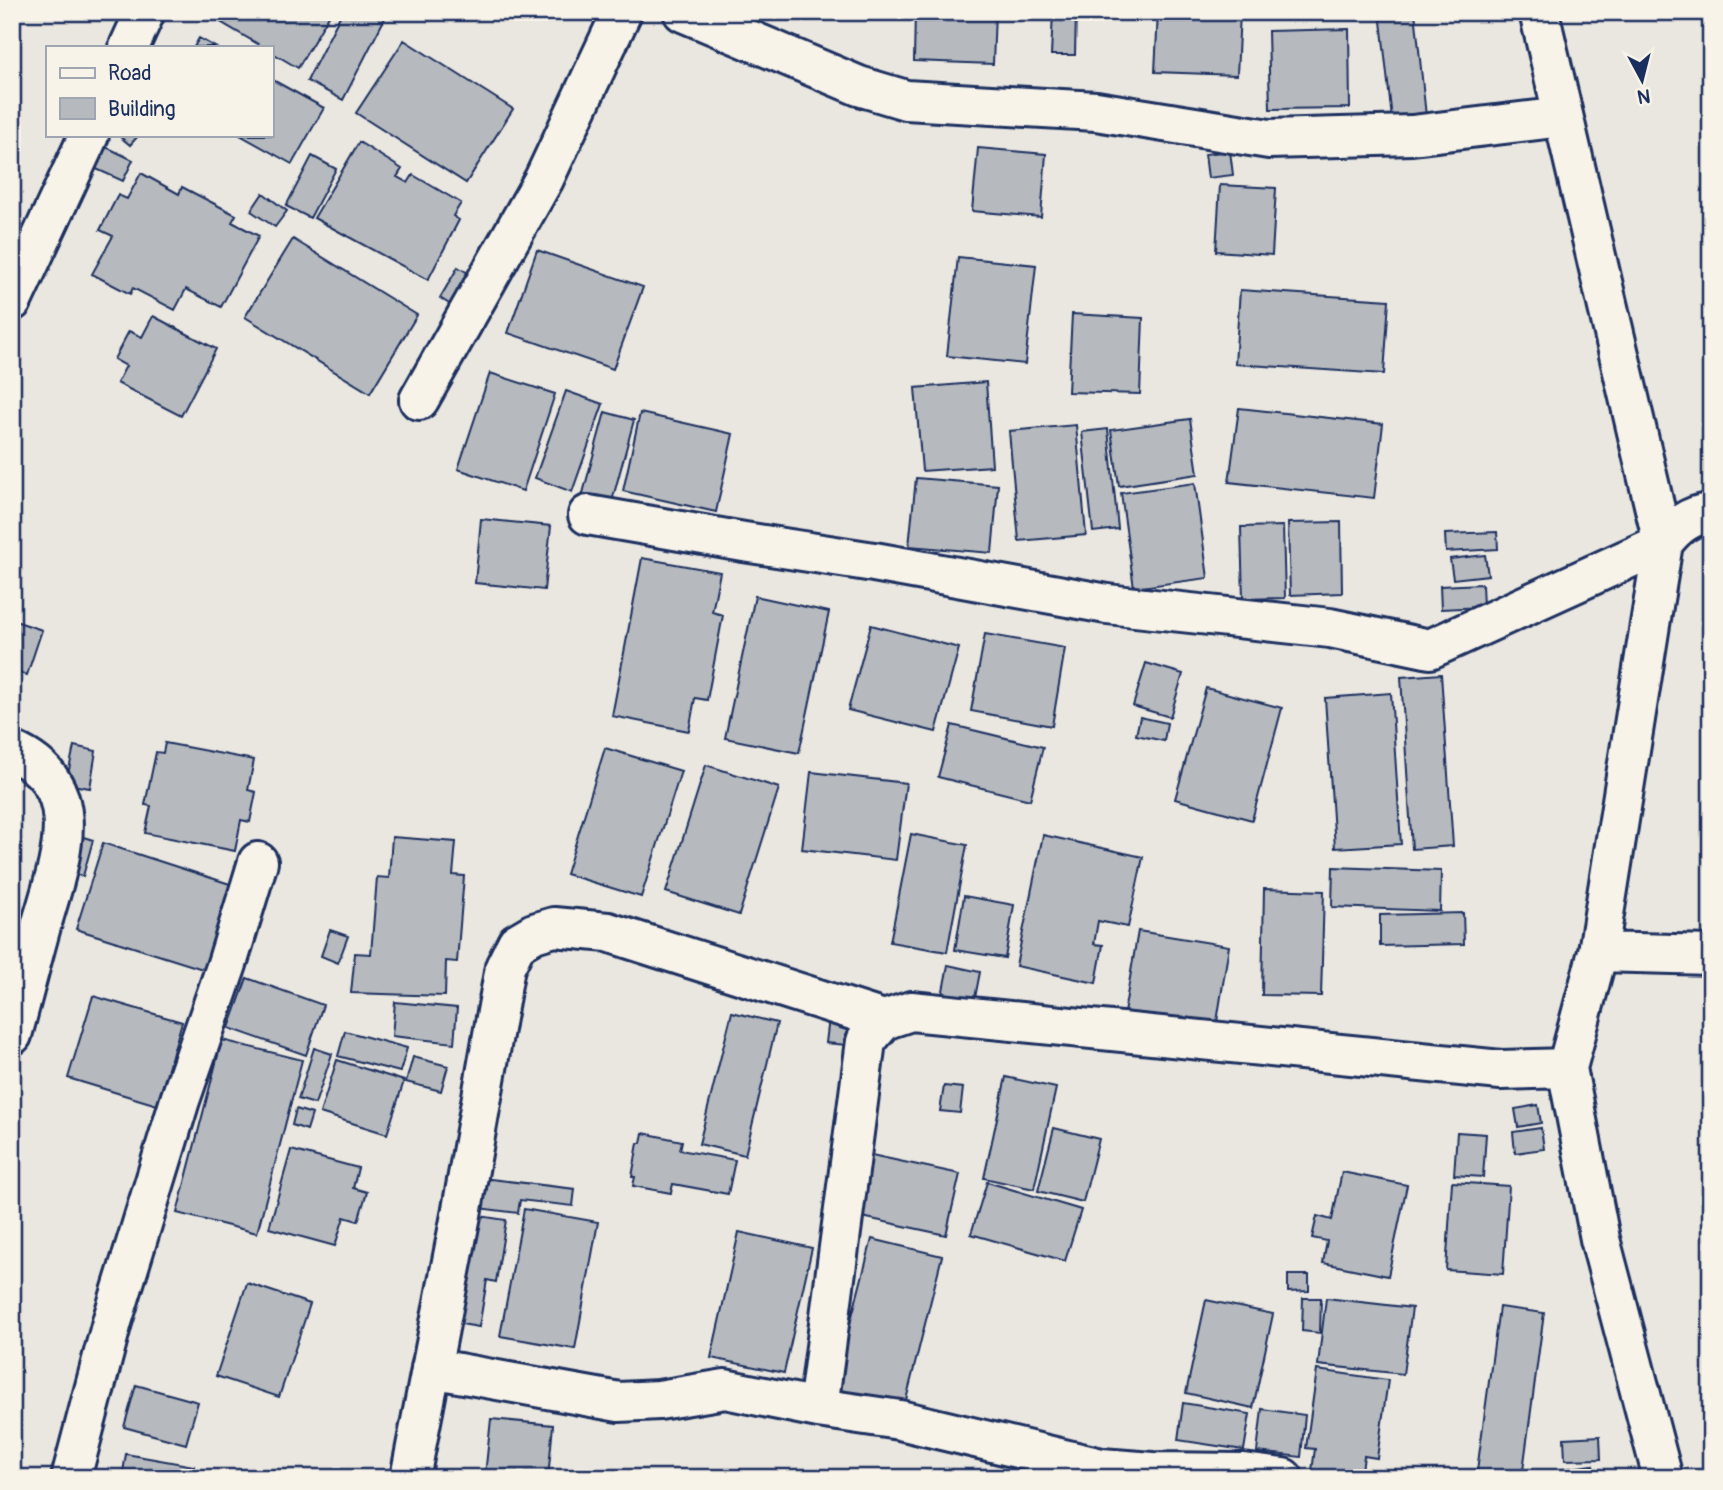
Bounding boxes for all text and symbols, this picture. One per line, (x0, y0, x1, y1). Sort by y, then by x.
legend (46, 46, 273, 136)
north arrow (1608, 46, 1678, 116)
text: Road (108, 60, 152, 87)
text: N (1636, 83, 1652, 109)
text: Building (108, 96, 175, 123)

